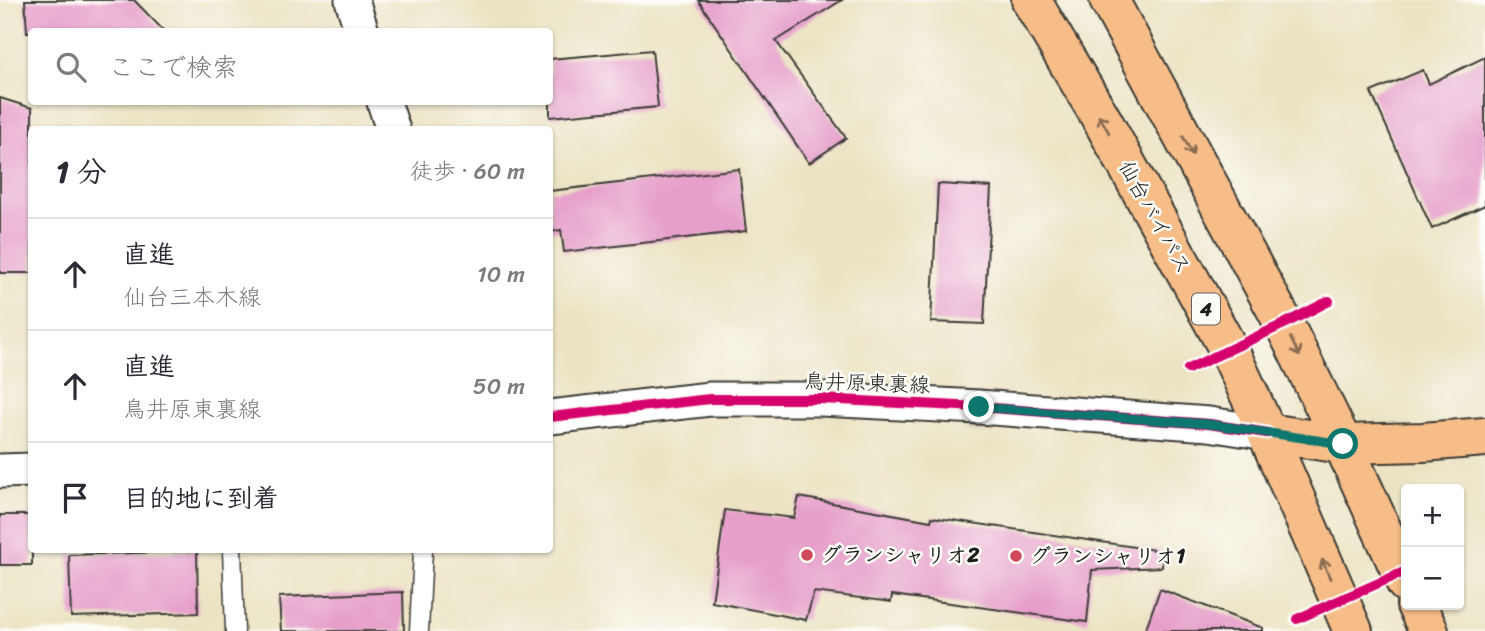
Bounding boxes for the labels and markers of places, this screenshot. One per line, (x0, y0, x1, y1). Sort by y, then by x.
place label: グランシャリオ2 (821, 536, 979, 574)
place label: グランシャリオ1 (1030, 537, 1185, 575)
marker: グランシャリオ2 (799, 547, 815, 563)
marker: グランシャリオ1 (1008, 548, 1024, 564)

